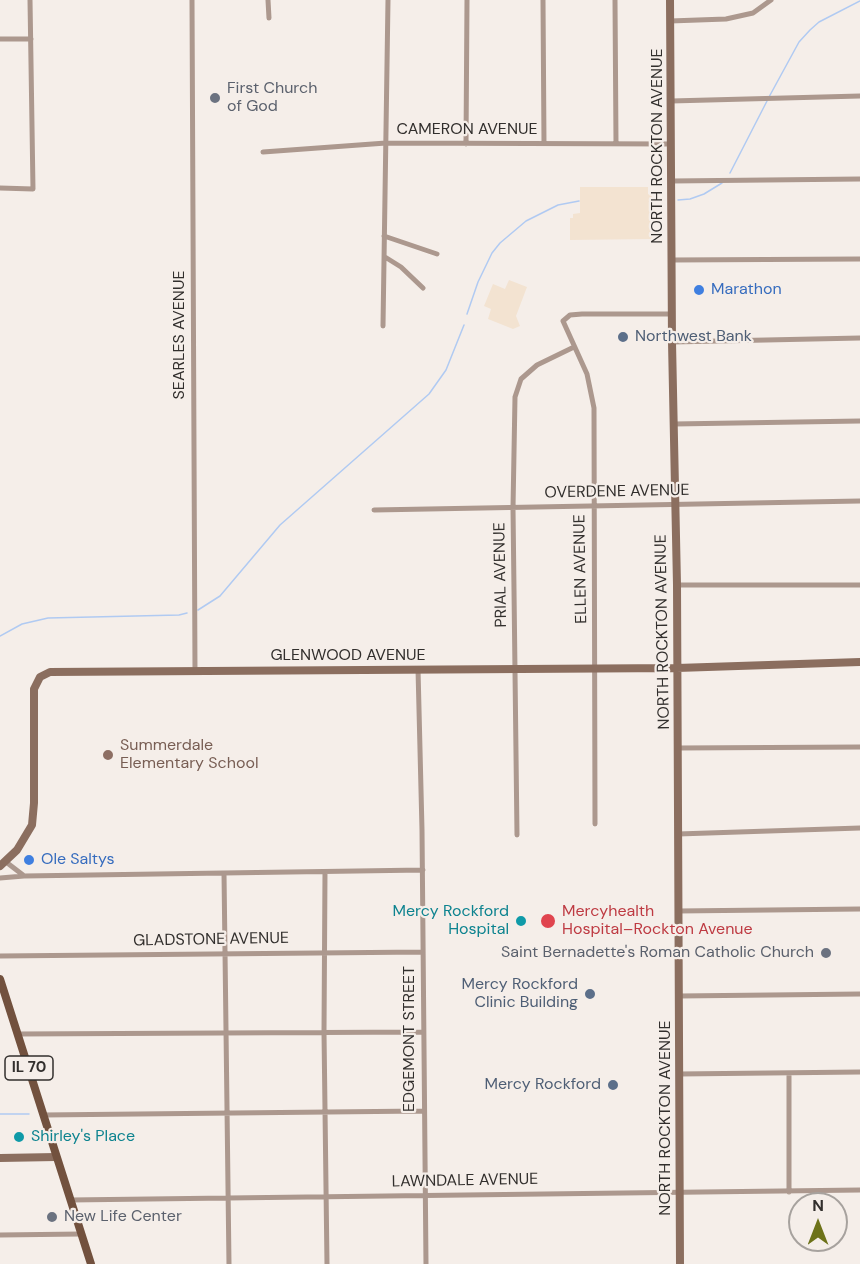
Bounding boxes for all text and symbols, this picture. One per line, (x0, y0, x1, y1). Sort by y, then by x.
street label: NORTH ROCKTON AVENUE (648, 48, 668, 244)
place label: First Church of God (227, 79, 317, 117)
marker: First Church of God (208, 91, 222, 105)
street label: CAMERON AVENUE (397, 120, 537, 140)
street label: SEARLES AVENUE (170, 271, 190, 399)
place label: Marathon (711, 280, 782, 300)
marker: Marathon (692, 283, 706, 297)
place label: Northwest Bank (635, 327, 752, 347)
marker: Northwest Bank (616, 330, 630, 344)
street label: OVERDENE AVENUE (544, 481, 690, 503)
street label: ELLEN AVENUE (570, 514, 592, 624)
street label: PRIAL AVENUE (490, 522, 512, 628)
street label: NORTH ROCKTON AVENUE (652, 534, 674, 730)
street label: GLENWOOD AVENUE (270, 646, 426, 666)
place label: Summerdale Elementary School (120, 736, 258, 774)
marker: Summerdale Elementary School (101, 748, 115, 762)
place label: Ole Saltys (41, 850, 115, 870)
marker: Ole Saltys (22, 853, 36, 867)
place label: Mercy Rockford Hospital (393, 902, 509, 940)
place label: Mercyhealth Hospital–Rockton Avenue (562, 902, 753, 940)
marker: Mercyhealth Hospital–Rockton Avenue (539, 912, 557, 930)
marker: Mercy Rockford Hospital (514, 914, 528, 928)
street label: GLADSTONE AVENUE (133, 929, 289, 951)
place label: Saint Bernadette's Roman Catholic Church (501, 943, 814, 963)
marker: Saint Bernadette's Roman Catholic Church (819, 946, 833, 960)
street label: EDGEMONT STREET (400, 966, 420, 1112)
place label: Mercy Rockford Clinic Building (462, 975, 578, 1013)
marker: Mercy Rockford Clinic Building (583, 987, 597, 1001)
street label: NORTH ROCKTON AVENUE (656, 1020, 676, 1216)
road number: IL 70 (5, 1056, 53, 1080)
place label: Mercy Rockford (485, 1075, 601, 1095)
marker: Mercy Rockford (606, 1078, 620, 1092)
place label: Shirley's Place (31, 1127, 135, 1147)
marker: Shirley's Place (12, 1130, 26, 1144)
street label: LAWNDALE AVENUE (392, 1170, 538, 1192)
north arrow (788, 1192, 848, 1252)
text: N (812, 1195, 824, 1216)
place label: New Life Center (64, 1207, 182, 1227)
marker: New Life Center (45, 1210, 59, 1224)

